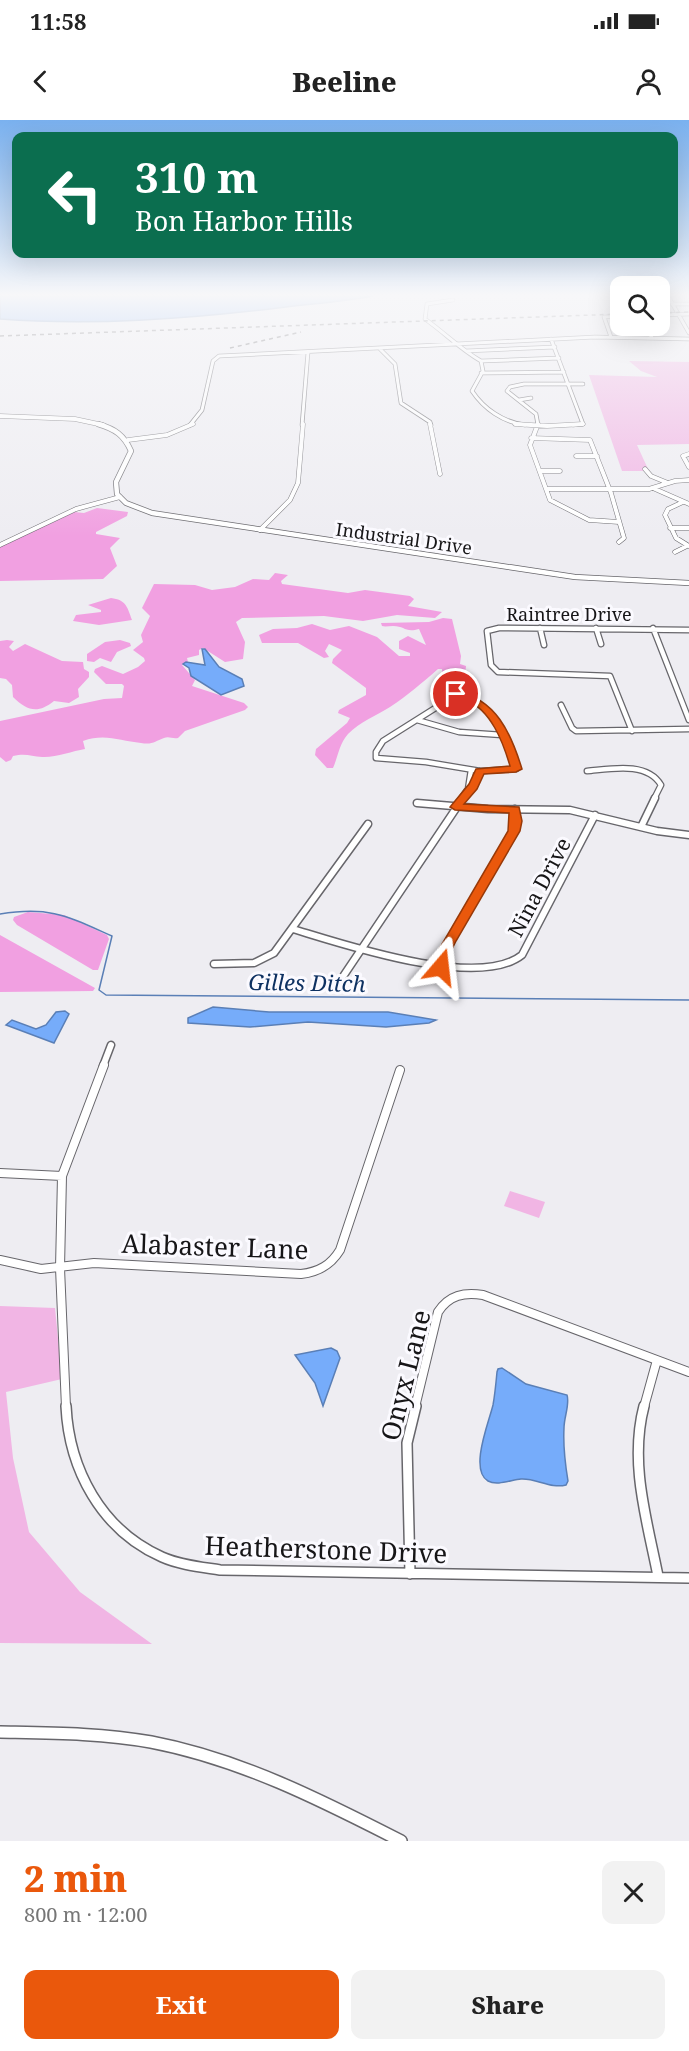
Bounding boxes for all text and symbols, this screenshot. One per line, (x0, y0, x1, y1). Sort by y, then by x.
text: 11:58 (30, 6, 86, 36)
text: Beeline (292, 63, 397, 100)
icon: back (24, 65, 57, 98)
icon: person (632, 65, 665, 98)
text: 310 m (135, 148, 259, 205)
icon: left (36, 156, 114, 234)
text: Bon Harbor Hills (135, 202, 353, 239)
map controls (610, 276, 670, 336)
button: search (610, 276, 670, 336)
street label: Industrial Drive (334, 517, 474, 559)
street label: Raintree Drive (506, 602, 632, 626)
pin (430, 668, 481, 719)
icon: arrive (439, 677, 472, 710)
street label: Nina Drive (501, 832, 577, 942)
position arrow (409, 935, 473, 999)
water label: Gilles Ditch (248, 966, 366, 998)
street label: Alabaster Lane (121, 1225, 309, 1267)
street label: Onyx Lane (371, 1306, 439, 1444)
street label: Heatherstone Drive (204, 1527, 448, 1571)
text: 2 min (24, 1854, 127, 1903)
button: close (602, 1861, 665, 1924)
text: 800 m · 12:00 (24, 1901, 147, 1928)
button: Exit (24, 1970, 339, 2039)
button: Share (351, 1970, 665, 2039)

